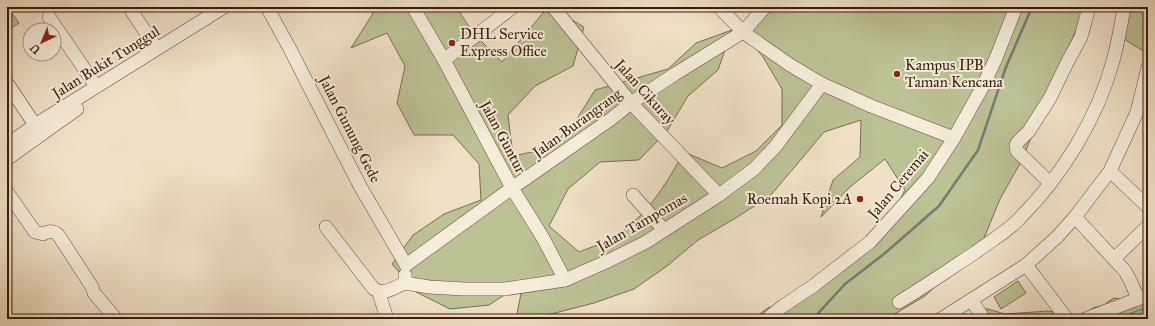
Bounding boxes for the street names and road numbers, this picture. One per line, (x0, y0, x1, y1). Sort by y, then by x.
street label: Jalan Bukit Tunggul (47, 21, 165, 104)
street label: Jalan Cikuray (609, 54, 680, 130)
street label: Jalan Gunung Gede (313, 71, 385, 186)
street label: Jalan Burangrang (527, 84, 626, 163)
street label: Jalan Guntur (475, 96, 530, 177)
street label: Jalan Ceremai (862, 146, 933, 225)
street label: Jalan Tampomas (592, 189, 691, 257)

